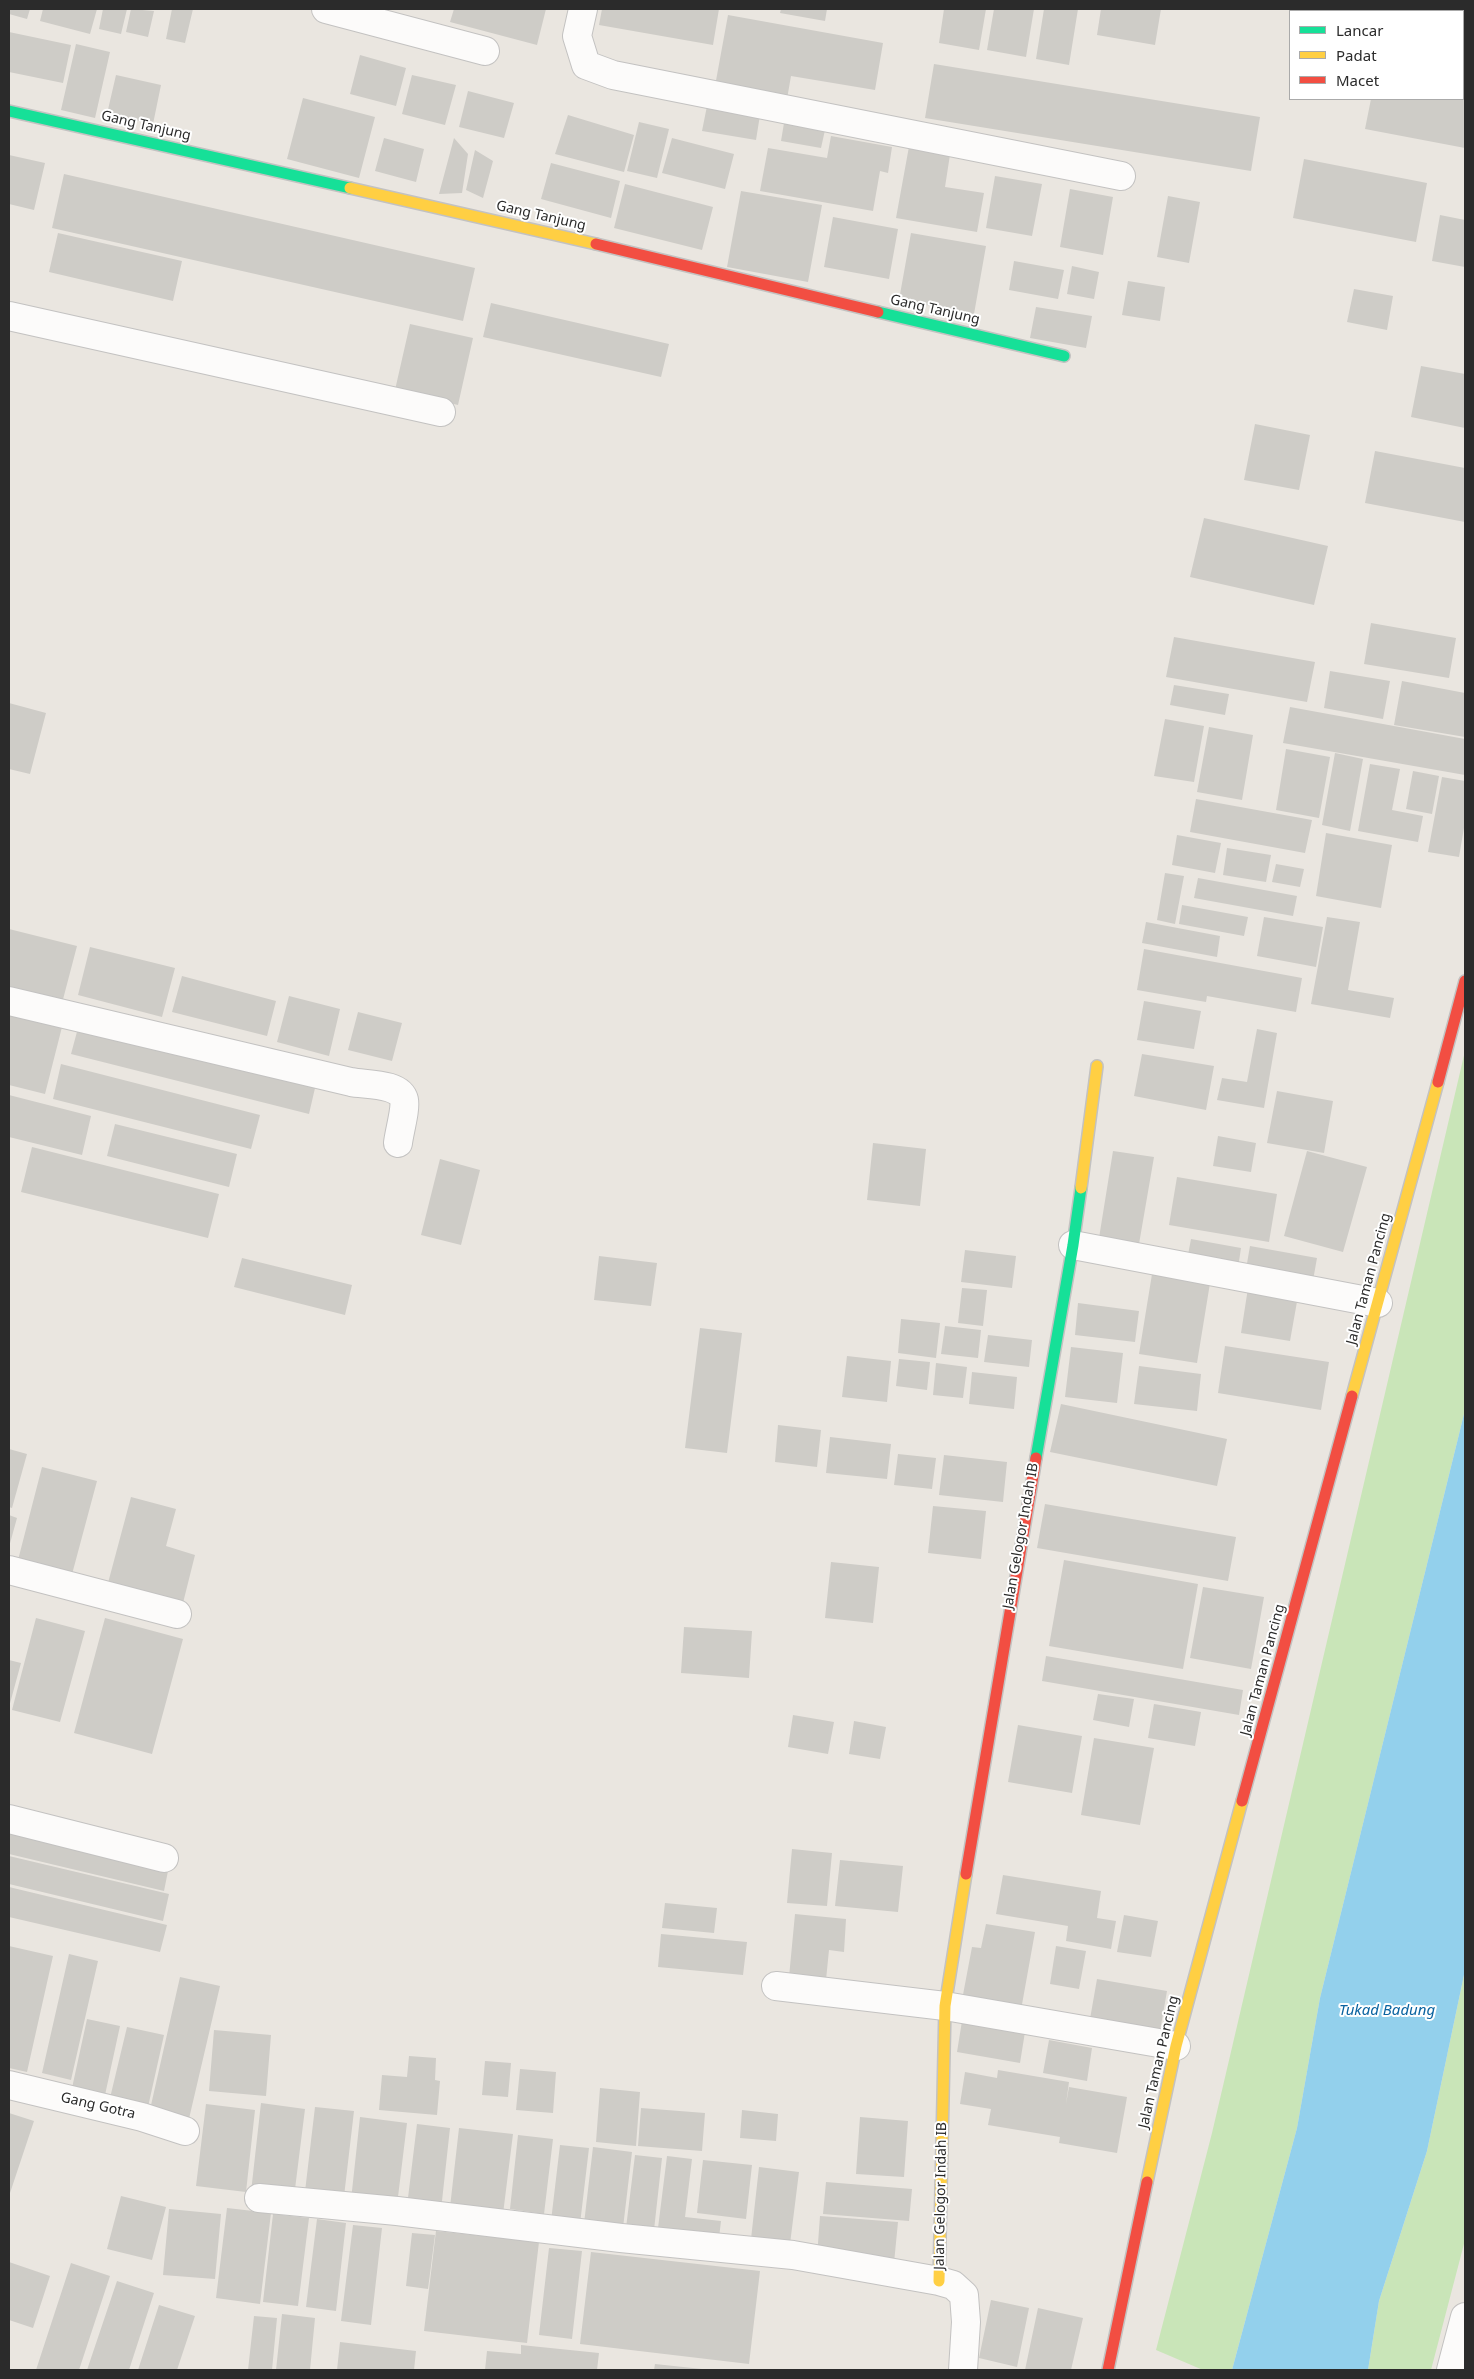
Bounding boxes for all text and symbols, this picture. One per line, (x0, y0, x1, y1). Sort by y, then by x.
legend (1289, 10, 1464, 100)
text: Lancar (1336, 20, 1383, 40)
text: Padat (1336, 45, 1377, 65)
text: Macet (1336, 70, 1379, 90)
street label: Gang Tanjung (99, 108, 193, 144)
street label: Gang Tanjung (494, 198, 588, 234)
street label: Gang Tanjung (888, 292, 982, 328)
street label: Jalan Taman Pancing (1343, 1211, 1395, 1347)
street label: Jalan Gelogor Indah IB (1000, 1462, 1042, 1610)
street label: Jalan Taman Pancing (1237, 1602, 1289, 1738)
street label: Jalan Taman Pancing (1136, 1994, 1182, 2130)
water label: Tukad Badung (1339, 2002, 1435, 2020)
street label: Gang Gotra (59, 2089, 137, 2123)
street label: Jalan Gelogor Indah IB (931, 2122, 951, 2270)

